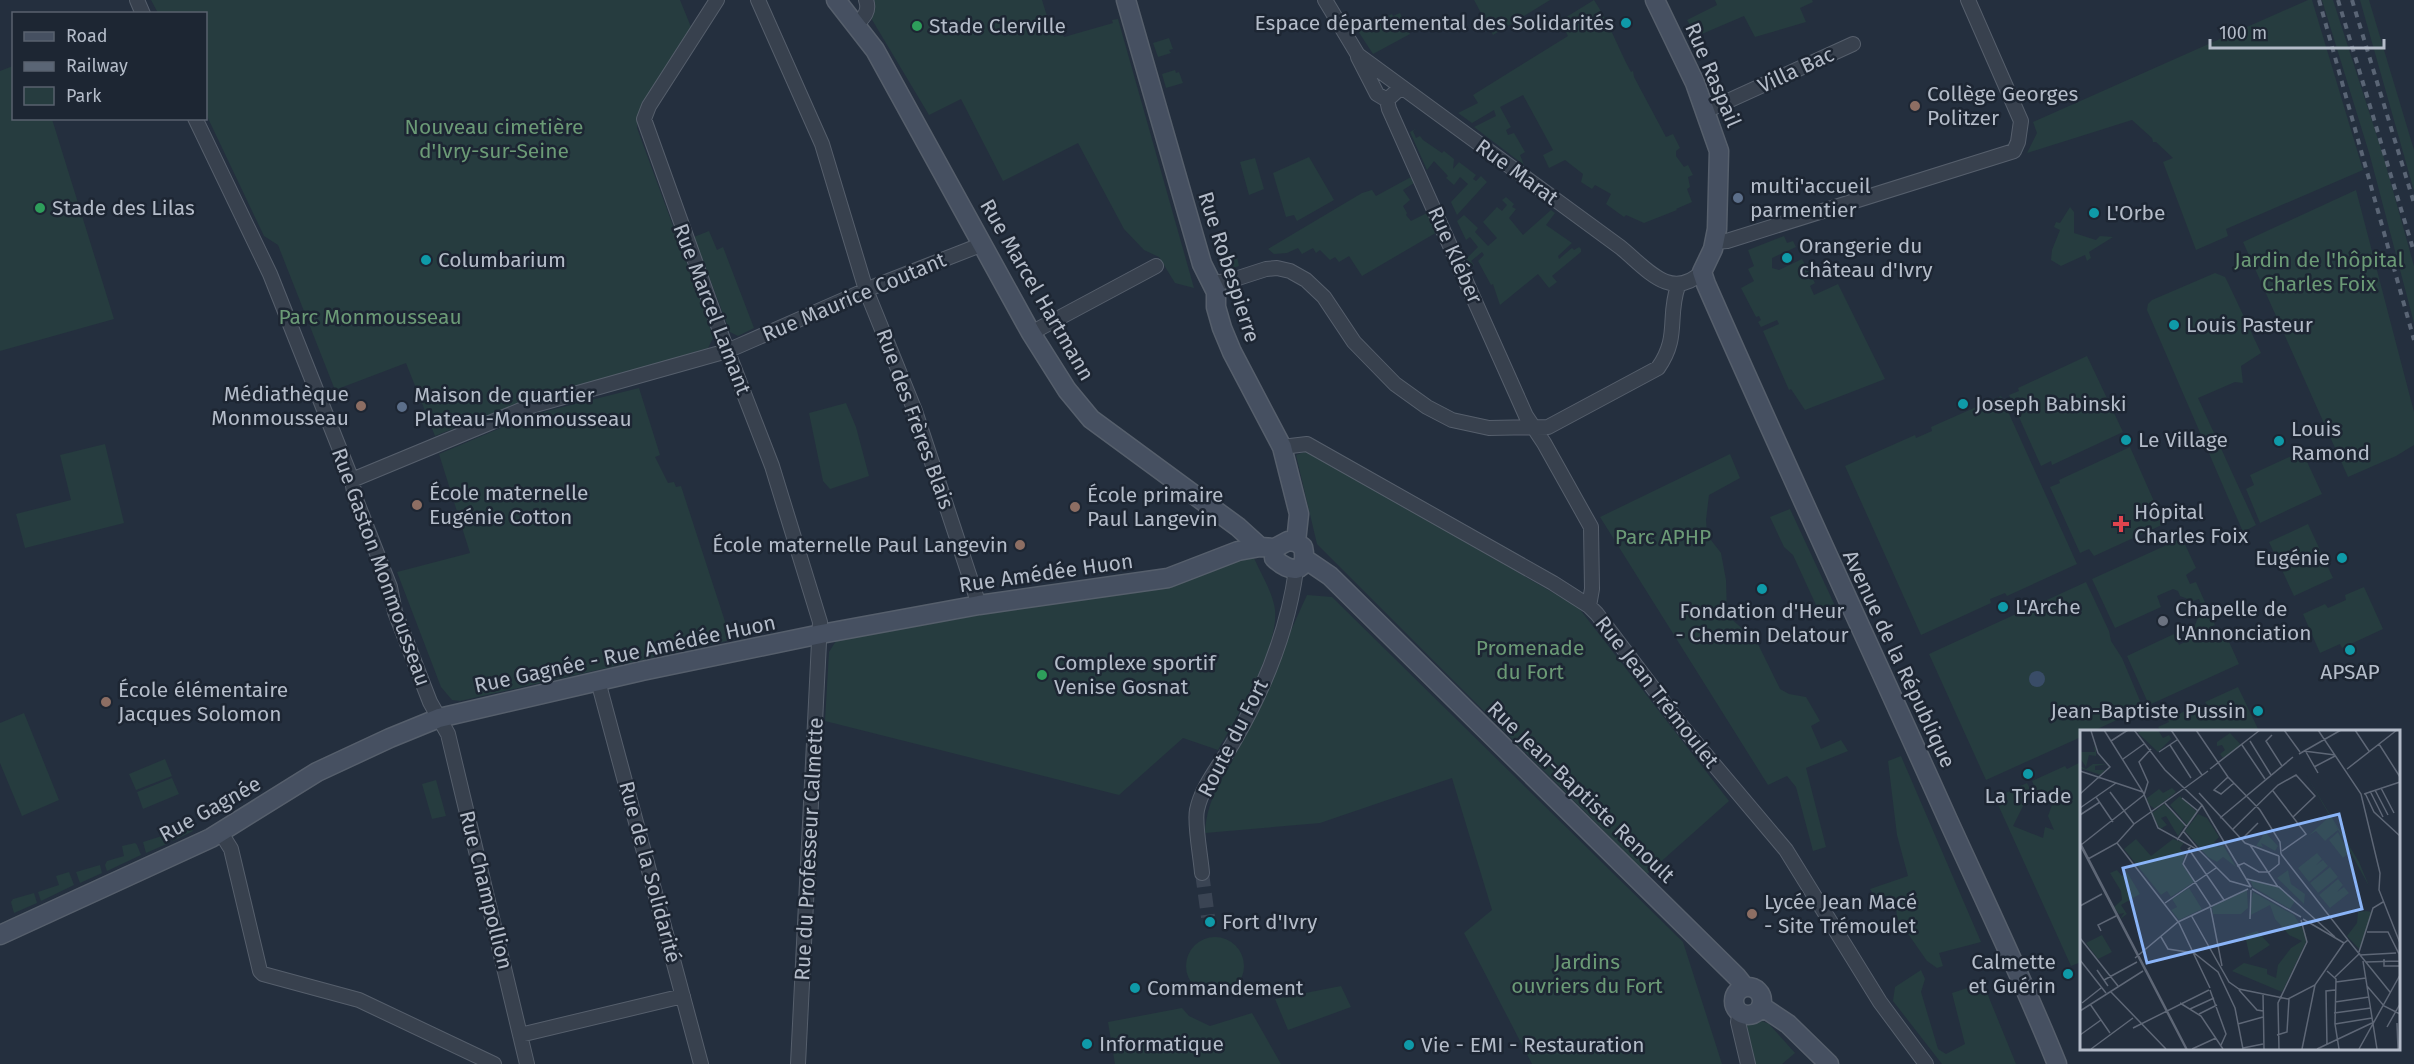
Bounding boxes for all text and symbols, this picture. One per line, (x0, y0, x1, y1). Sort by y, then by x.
place label: Espace départemental des Solidarités (1254, 10, 1614, 36)
legend (12, 12, 207, 120)
scale bar (2210, 12, 2384, 50)
place label: Stade Clerville (929, 13, 1066, 39)
marker: Espace départemental des Solidarités (1619, 16, 1633, 30)
marker: Stade Clerville (910, 19, 924, 33)
street label: Rue Raspail (1679, 19, 1747, 131)
text: 100 m (2219, 22, 2267, 44)
text: Road (66, 25, 108, 47)
street label: Villa Bac (1754, 41, 1838, 99)
text: Railway (66, 55, 128, 77)
place label: Collège Georges Politzer (1927, 81, 2079, 131)
text: Park (66, 85, 102, 107)
marker: Collège Georges Politzer (1908, 99, 1922, 113)
park label: Nouveau cimetière d'Ivry-sur-Seine (405, 114, 583, 164)
street label: Rue Marat (1470, 133, 1564, 211)
place label: multi'accueil parmentier (1750, 173, 1871, 223)
street label: Rue Robespierre (1192, 188, 1266, 346)
marker: multi'accueil parmentier (1731, 191, 1745, 205)
place label: Stade des Lilas (52, 195, 195, 221)
street label: Rue Marcel Hartmann (974, 195, 1100, 385)
place label: L'Orbe (2106, 200, 2166, 226)
marker: Stade des Lilas (33, 201, 47, 215)
street label: Rue Kléber (1422, 202, 1488, 308)
marker: L'Orbe (2087, 206, 2101, 220)
street label: Rue Marcel Lamant (667, 220, 757, 399)
place label: Orangerie du château d'Ivry (1799, 233, 1933, 283)
street label: Rue Maurice Coutant (758, 246, 950, 347)
place label: Columbarium (438, 247, 566, 273)
park label: Jardin de l'hôpital Charles Foix (2234, 247, 2404, 297)
marker: Orangerie du château d'Ivry (1780, 251, 1794, 265)
marker: Columbarium (419, 253, 433, 267)
park label: Parc Monmousseau (278, 304, 462, 330)
place label: Louis Pasteur (2186, 312, 2313, 338)
marker: Louis Pasteur (2167, 318, 2181, 332)
street label: Rue des Frères Blais (870, 325, 960, 513)
place label: Médiathèque Monmousseau (211, 381, 349, 431)
place label: Maison de quartier Plateau-Monmousseau (414, 382, 632, 432)
place label: Joseph Babinski (1975, 391, 2127, 417)
marker: Joseph Babinski (1956, 397, 1970, 411)
marker: Médiathèque Monmousseau (354, 399, 368, 413)
marker: Maison de quartier Plateau-Monmousseau (395, 400, 409, 414)
place label: Louis Ramond (2291, 416, 2370, 466)
place label: Le Village (2138, 427, 2228, 453)
marker: Le Village (2119, 433, 2133, 447)
marker: Louis Ramond (2272, 434, 2286, 448)
street label: Rue Gaston Monmousseau (326, 444, 436, 690)
place label: École maternelle Eugénie Cotton (429, 480, 588, 530)
place label: École primaire Paul Langevin (1087, 482, 1224, 532)
marker: École maternelle Eugénie Cotton (410, 498, 424, 512)
place label: Hôpital Charles Foix (2134, 499, 2249, 549)
marker: École primaire Paul Langevin (1068, 500, 1082, 514)
marker: Hôpital Charles Foix (2112, 515, 2130, 533)
park label: Parc APHP (1615, 524, 1711, 550)
place label: École maternelle Paul Langevin (712, 532, 1008, 558)
marker: École maternelle Paul Langevin (1013, 538, 1027, 552)
place label: Eugénie (2255, 545, 2330, 571)
street label: Avenue de la République (1837, 546, 1961, 772)
street label: Rue Amédée Huon (957, 548, 1135, 598)
marker: Eugénie (2335, 551, 2349, 565)
marker: Fondation d'Heur - Chemin Delatour (1755, 582, 1769, 596)
place label: L'Arche (2015, 594, 2081, 620)
place label: Chapelle de l'Annonciation (2175, 596, 2311, 646)
place label: Fondation d'Heur - Chemin Delatour (1675, 598, 1849, 648)
marker: L'Arche (1996, 600, 2010, 614)
street label: Rue Gagnée - Rue Amédée Huon (472, 609, 778, 699)
street label: Rue Jean Trémoulet (1590, 611, 1725, 773)
marker: Chapelle de l'Annonciation (2156, 614, 2170, 628)
park label: Promenade du Fort (1476, 635, 1584, 685)
marker: APSAP (2343, 643, 2357, 657)
place label: Complexe sportif Venise Gosnat (1054, 650, 1218, 700)
place label: APSAP (2320, 659, 2380, 685)
marker: Complexe sportif Venise Gosnat (1035, 668, 1049, 682)
street label: Route du Fort (1192, 674, 1274, 801)
place label: École élémentaire Jacques Solomon (118, 677, 288, 727)
marker: École élémentaire Jacques Solomon (99, 695, 113, 709)
street label: Rue Jean-Baptiste Renoult (1482, 696, 1680, 889)
place label: Jean-Baptiste Pussin (2050, 698, 2246, 724)
marker: Jean-Baptiste Pussin (2251, 704, 2265, 718)
street label: Rue du Professeur Calmette (789, 717, 829, 981)
inset map (2080, 730, 2399, 1049)
marker: La Triade (2021, 767, 2035, 781)
street label: Rue Gagnée (154, 770, 266, 848)
street label: Rue de la Solidarité (613, 778, 687, 966)
place label: La Triade (1985, 783, 2071, 809)
street label: Rue Champollion (454, 808, 518, 972)
place label: Lycée Jean Macé - Site Trémoulet (1764, 889, 1917, 939)
marker: Lycée Jean Macé - Site Trémoulet (1745, 907, 1759, 921)
place label: Fort d'Ivry (1222, 909, 1318, 935)
marker: Fort d'Ivry (1203, 915, 1217, 929)
park label: Jardins ouvriers du Fort (1511, 949, 1663, 999)
place label: Calmette et Guérin (1968, 949, 2056, 999)
marker: Calmette et Guérin (2061, 967, 2075, 981)
place label: Commandement (1147, 975, 1304, 1001)
marker: Commandement (1128, 981, 1142, 995)
place label: Informatique (1099, 1031, 1224, 1057)
place label: Vie - EMI - Restauration (1421, 1032, 1645, 1058)
marker: Informatique (1080, 1037, 1094, 1051)
marker: Vie - EMI - Restauration (1402, 1038, 1416, 1052)

